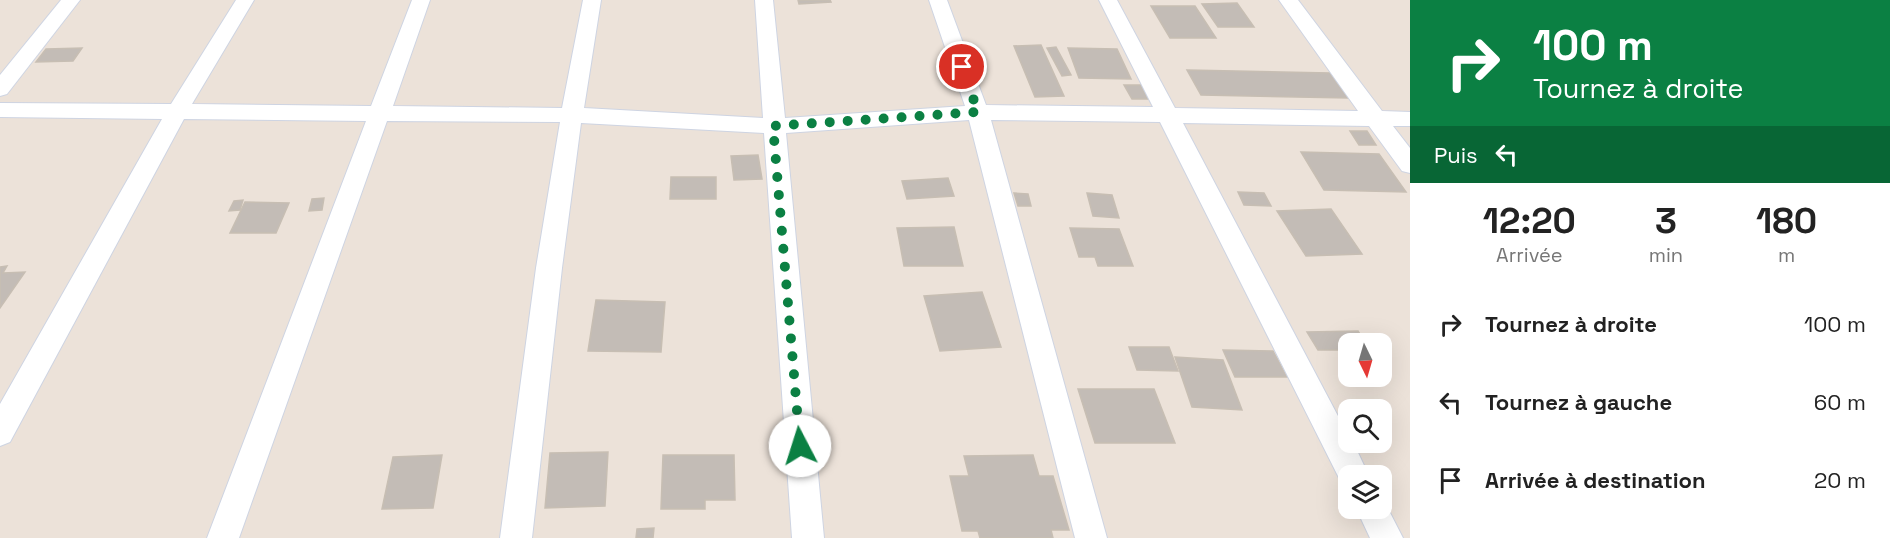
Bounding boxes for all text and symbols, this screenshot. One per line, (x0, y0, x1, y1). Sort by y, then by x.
text: 100 m (1533, 19, 1653, 72)
icon: right (1434, 24, 1512, 102)
pin (936, 41, 987, 92)
icon: arrive (945, 50, 978, 83)
text: Tournez à droite (1533, 71, 1743, 106)
icon: left (1490, 138, 1523, 171)
text: Puis (1434, 141, 1478, 169)
text: 12:20 (1483, 198, 1576, 244)
text: 3 (1655, 198, 1677, 244)
text: 180 (1756, 198, 1817, 244)
text: Arrivée (1496, 242, 1563, 268)
text: min (1649, 242, 1683, 268)
text: m (1778, 242, 1795, 268)
icon: right (1434, 308, 1467, 341)
text: Tournez à droite (1485, 310, 1657, 338)
text: 100 m (1804, 310, 1866, 338)
north arrow (1338, 333, 1392, 387)
map controls (1338, 333, 1392, 519)
icon: left (1434, 386, 1467, 419)
text: Tournez à gauche (1485, 388, 1672, 416)
text: 60 m (1814, 388, 1866, 416)
button: search (1338, 399, 1392, 453)
position arrow (768, 414, 832, 478)
icon: arrive (1434, 464, 1467, 497)
button: layers (1338, 465, 1392, 519)
text: Arrivée à destination (1485, 466, 1706, 494)
text: 20 m (1814, 466, 1866, 494)

